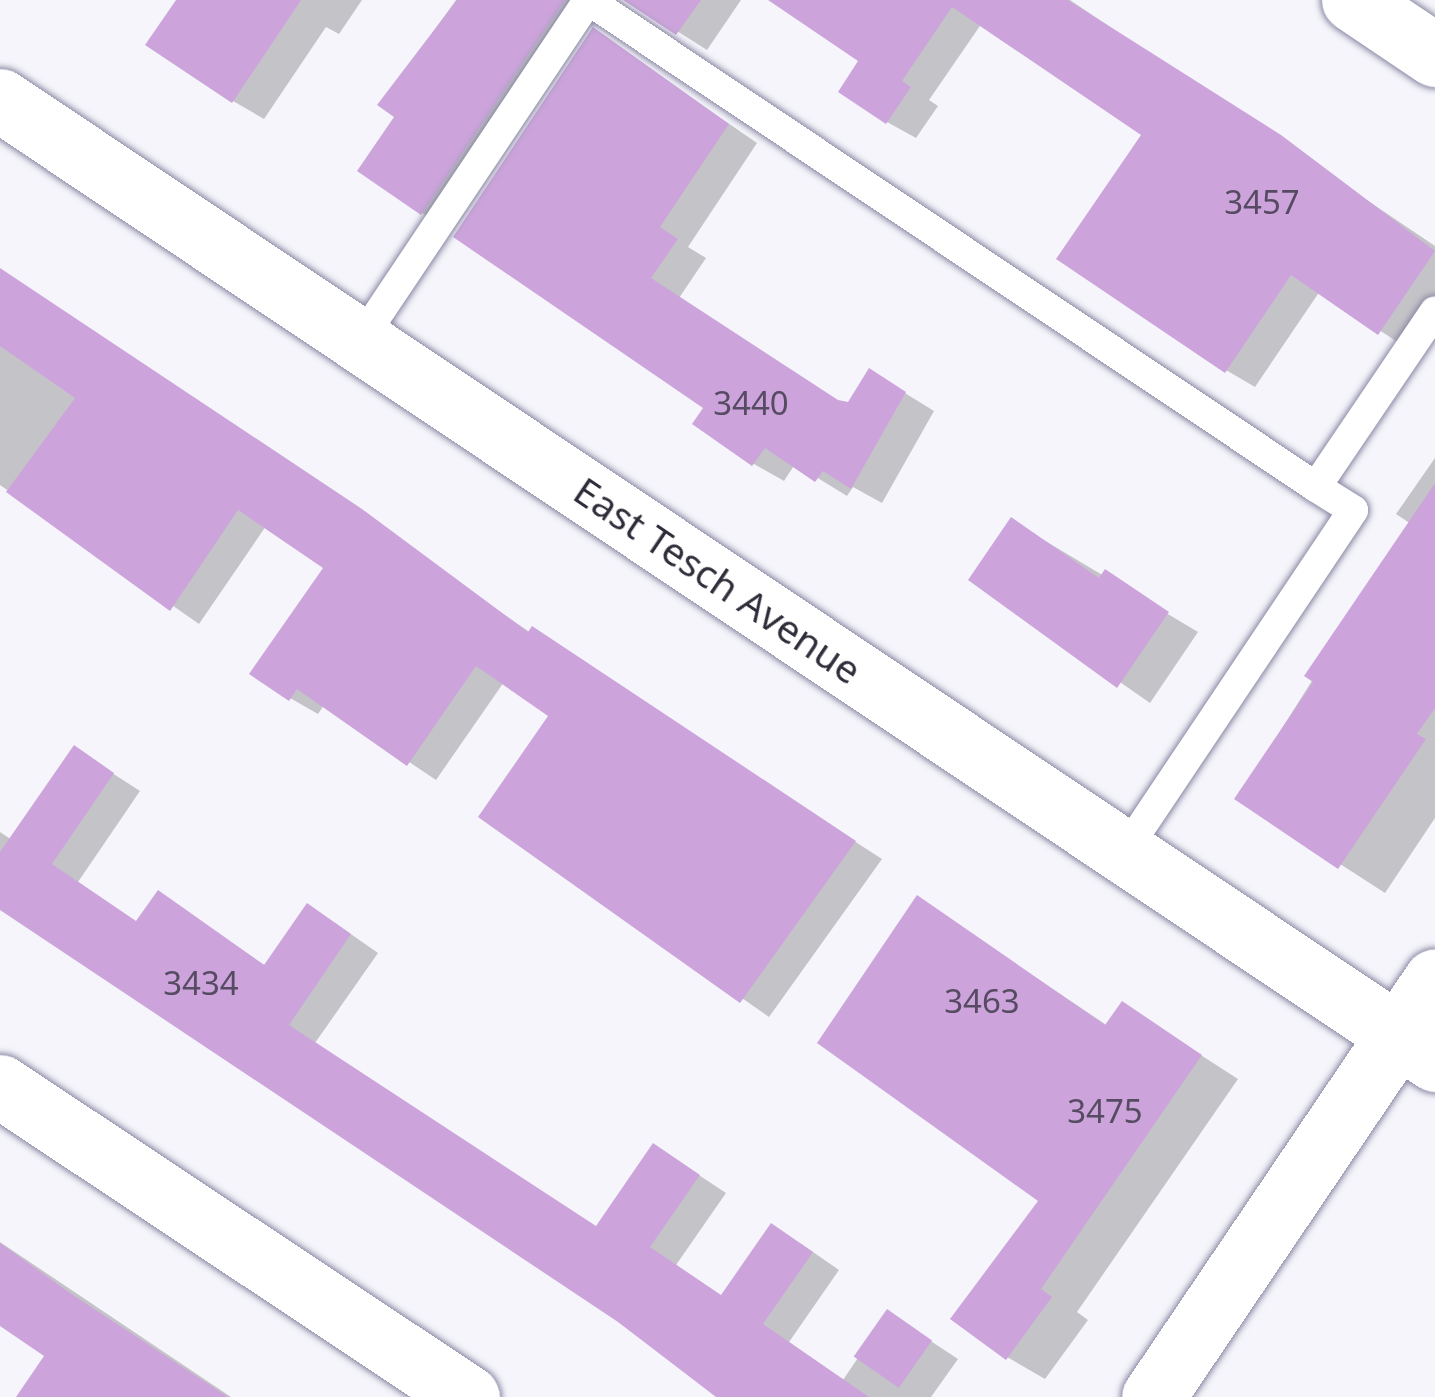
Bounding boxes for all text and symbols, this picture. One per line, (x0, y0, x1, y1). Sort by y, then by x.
house number: 3457 (1224, 182, 1300, 222)
house number: 3440 (713, 383, 789, 423)
street label: East Tesch Avenue (566, 467, 870, 693)
house number: 3434 (163, 963, 239, 1003)
house number: 3463 (944, 981, 1020, 1021)
house number: 3475 (1067, 1091, 1143, 1131)

